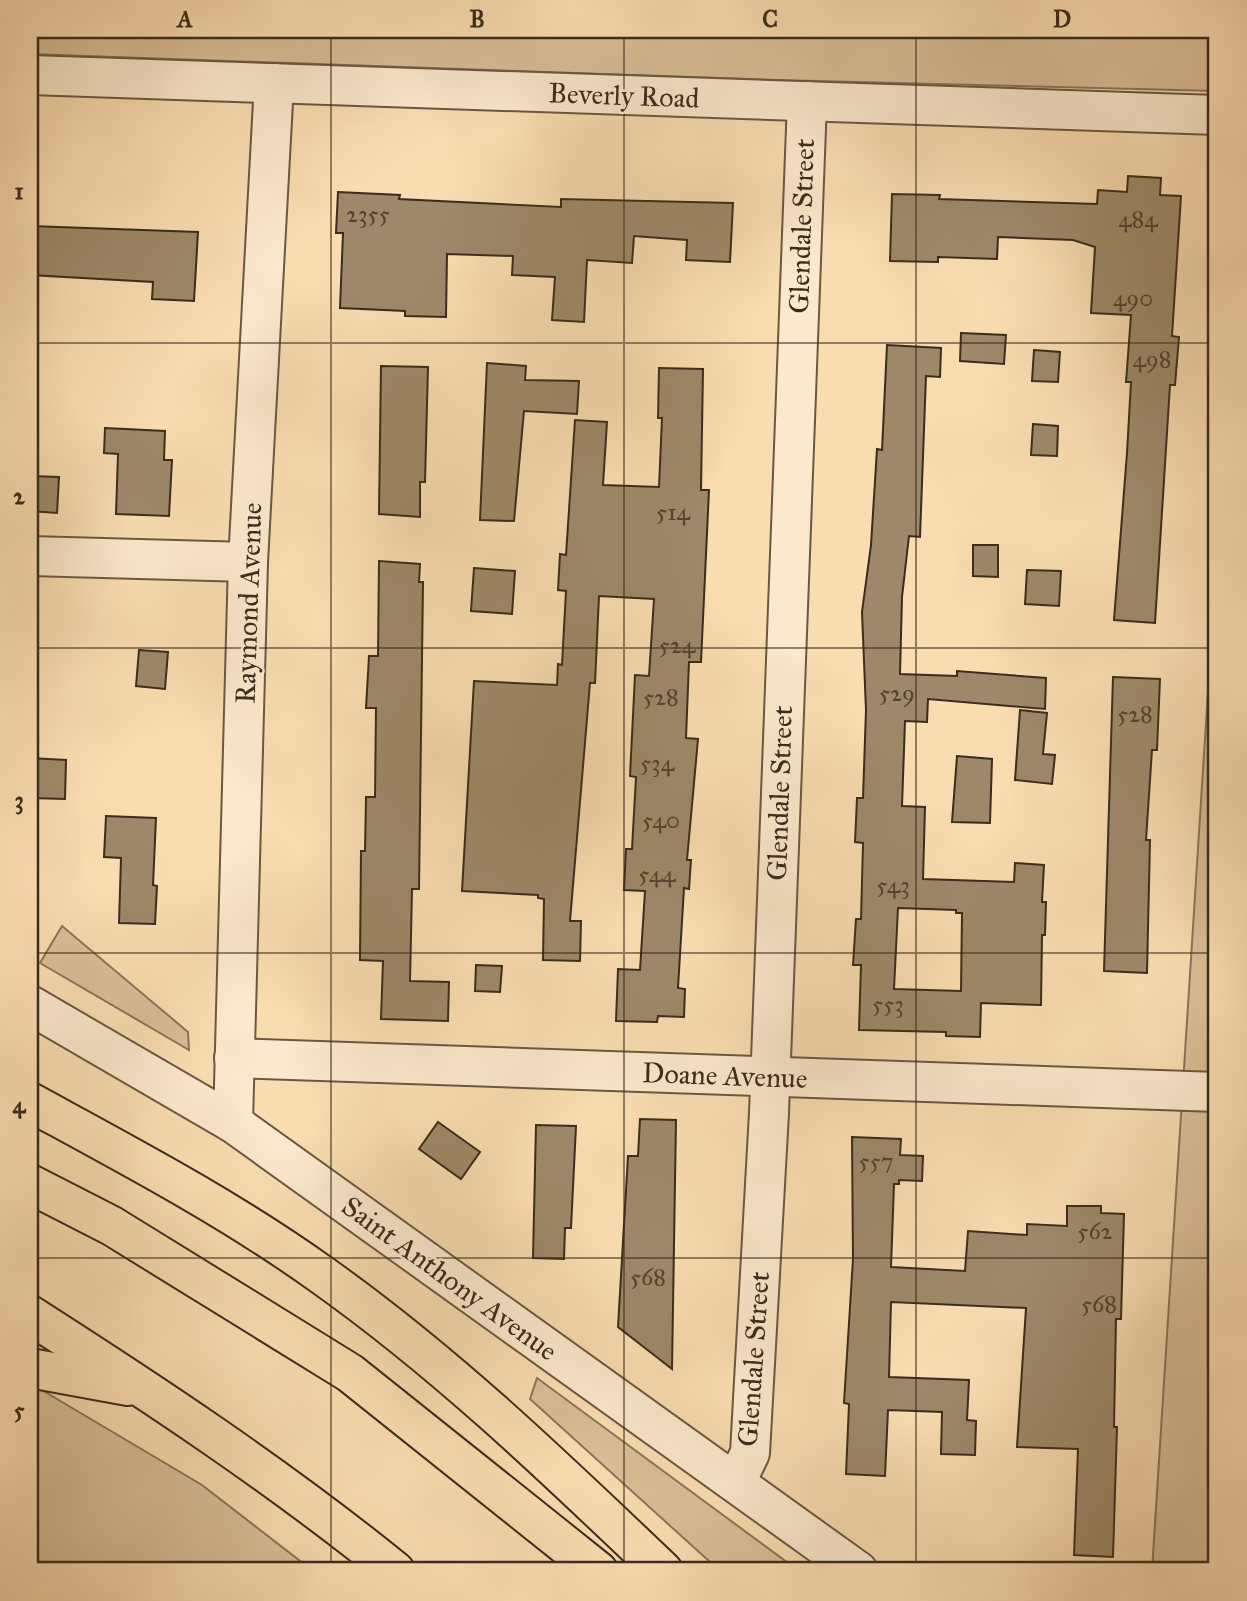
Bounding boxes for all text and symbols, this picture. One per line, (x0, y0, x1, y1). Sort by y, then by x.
text: A (175, 5, 193, 33)
text: B (469, 5, 485, 33)
text: C (762, 5, 778, 33)
text: D (1053, 5, 1071, 33)
street label: Beverly Road (548, 75, 700, 116)
street label: Glendale Street (781, 138, 822, 314)
text: 1 (14, 177, 24, 205)
house number: 2355 (346, 199, 390, 229)
house number: 484 (1118, 204, 1158, 234)
house number: 490 (1113, 283, 1153, 313)
house number: 498 (1132, 344, 1172, 374)
text: 2 (13, 482, 25, 510)
house number: 514 (656, 497, 691, 527)
street label: Raymond Avenue (227, 502, 270, 704)
house number: 524 (659, 630, 696, 660)
house number: 529 (879, 678, 915, 708)
house number: 528 (643, 682, 679, 712)
house number: 528 (1117, 699, 1153, 729)
street label: Glendale Street (759, 705, 800, 881)
house number: 534 (640, 748, 675, 778)
text: 3 (14, 786, 24, 815)
house number: 540 (642, 805, 680, 835)
house number: 544 (638, 859, 676, 889)
house number: 543 (876, 870, 910, 900)
house number: 553 (872, 989, 904, 1019)
street label: Doane Avenue (642, 1055, 808, 1096)
text: 4 (13, 1091, 27, 1119)
house number: 557 (858, 1146, 894, 1176)
street label: Saint Anthony Avenue (335, 1188, 564, 1368)
house number: 562 (1077, 1216, 1113, 1246)
house number: 568 (630, 1262, 666, 1292)
street label: Glendale Street (730, 1270, 777, 1448)
house number: 568 (1081, 1289, 1117, 1319)
text: 5 (14, 1396, 25, 1424)

